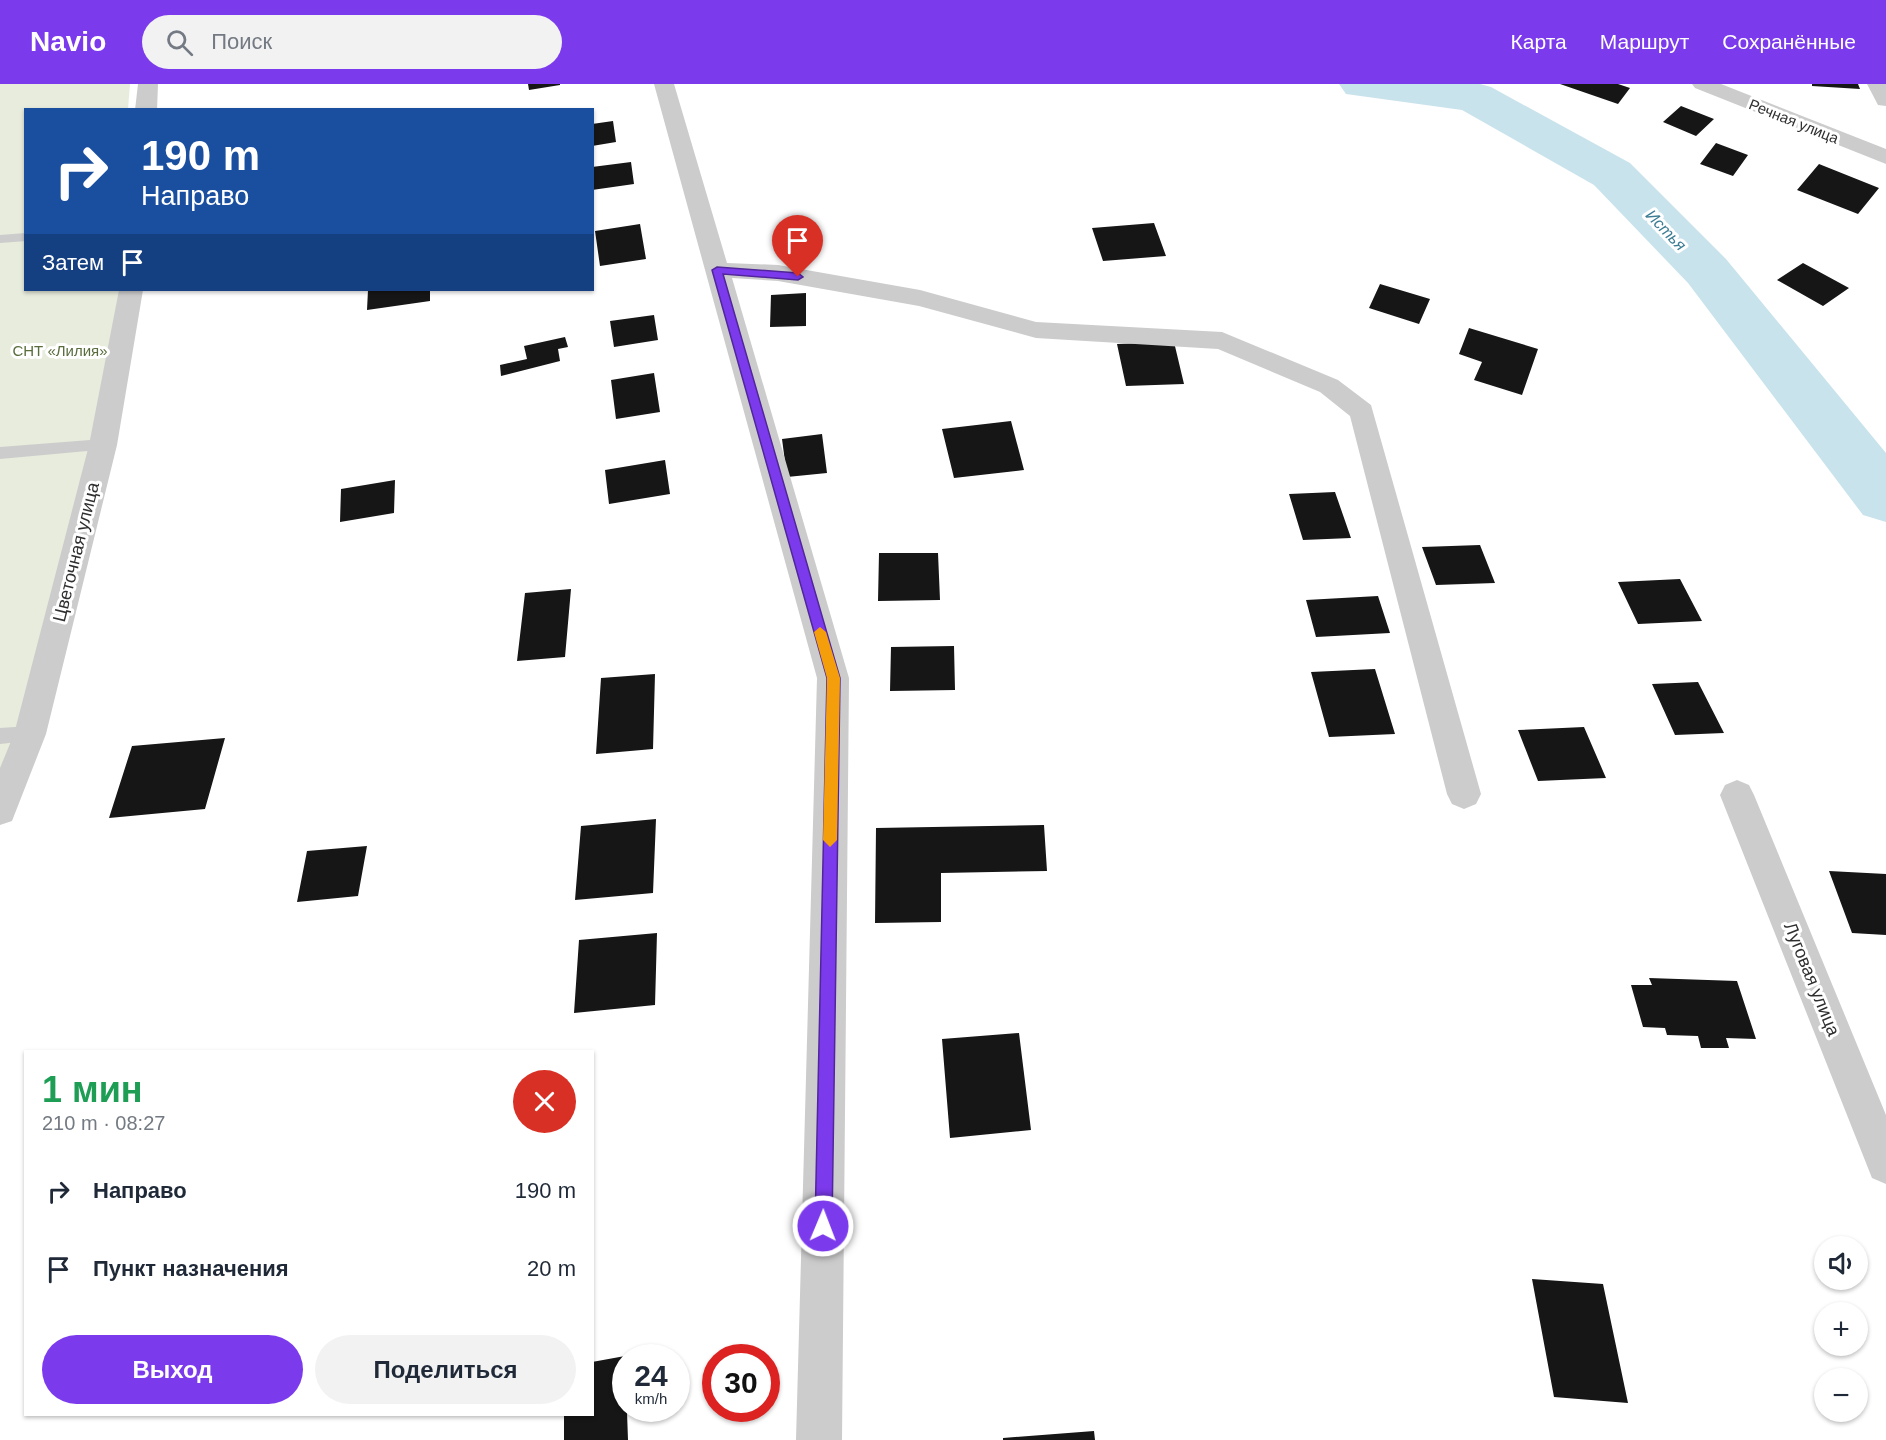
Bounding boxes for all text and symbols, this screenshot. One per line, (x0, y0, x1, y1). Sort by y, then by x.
search box (142, 15, 562, 69)
text: Navio (30, 26, 106, 57)
icon: search (163, 26, 196, 59)
text: Поиск (211, 29, 272, 54)
text: Карта (1511, 30, 1567, 53)
text: Маршрут (1600, 30, 1689, 53)
text: Сохранённые (1722, 30, 1856, 53)
street label: Речная улица (1747, 95, 1842, 147)
icon: right (42, 132, 120, 210)
text: 190 m (141, 132, 260, 179)
text: Направо (141, 181, 249, 211)
water label: Истья (1643, 206, 1690, 254)
pin (772, 215, 823, 277)
icon: arrive (781, 224, 814, 257)
icon: arrive (116, 246, 149, 279)
text: Затем (42, 250, 104, 275)
park label: СНТ «Лилия» (12, 342, 108, 359)
street label: Цветочная улица (49, 479, 103, 624)
street label: Луговая улица (1780, 919, 1844, 1040)
text: 1 мин (42, 1069, 143, 1110)
button: close (513, 1070, 576, 1133)
text: 210 m · 08:27 (42, 1112, 165, 1134)
icon: right (42, 1175, 75, 1208)
text: Направо (93, 1178, 187, 1203)
text: 190 m (515, 1178, 576, 1203)
position arrow (791, 1194, 855, 1258)
map controls (1814, 1236, 1868, 1422)
button: sound (1814, 1236, 1868, 1290)
icon: arrive (42, 1253, 75, 1286)
text: Пункт назначения (93, 1256, 289, 1281)
text: 20 m (527, 1256, 576, 1281)
button: + (1814, 1302, 1868, 1356)
button: Выход (42, 1335, 303, 1404)
button: Поделиться (315, 1335, 576, 1404)
speed limit sign: 30 (702, 1344, 780, 1422)
text: 24 (634, 1359, 668, 1392)
button: − (1814, 1368, 1868, 1422)
text: km/h (635, 1390, 667, 1407)

